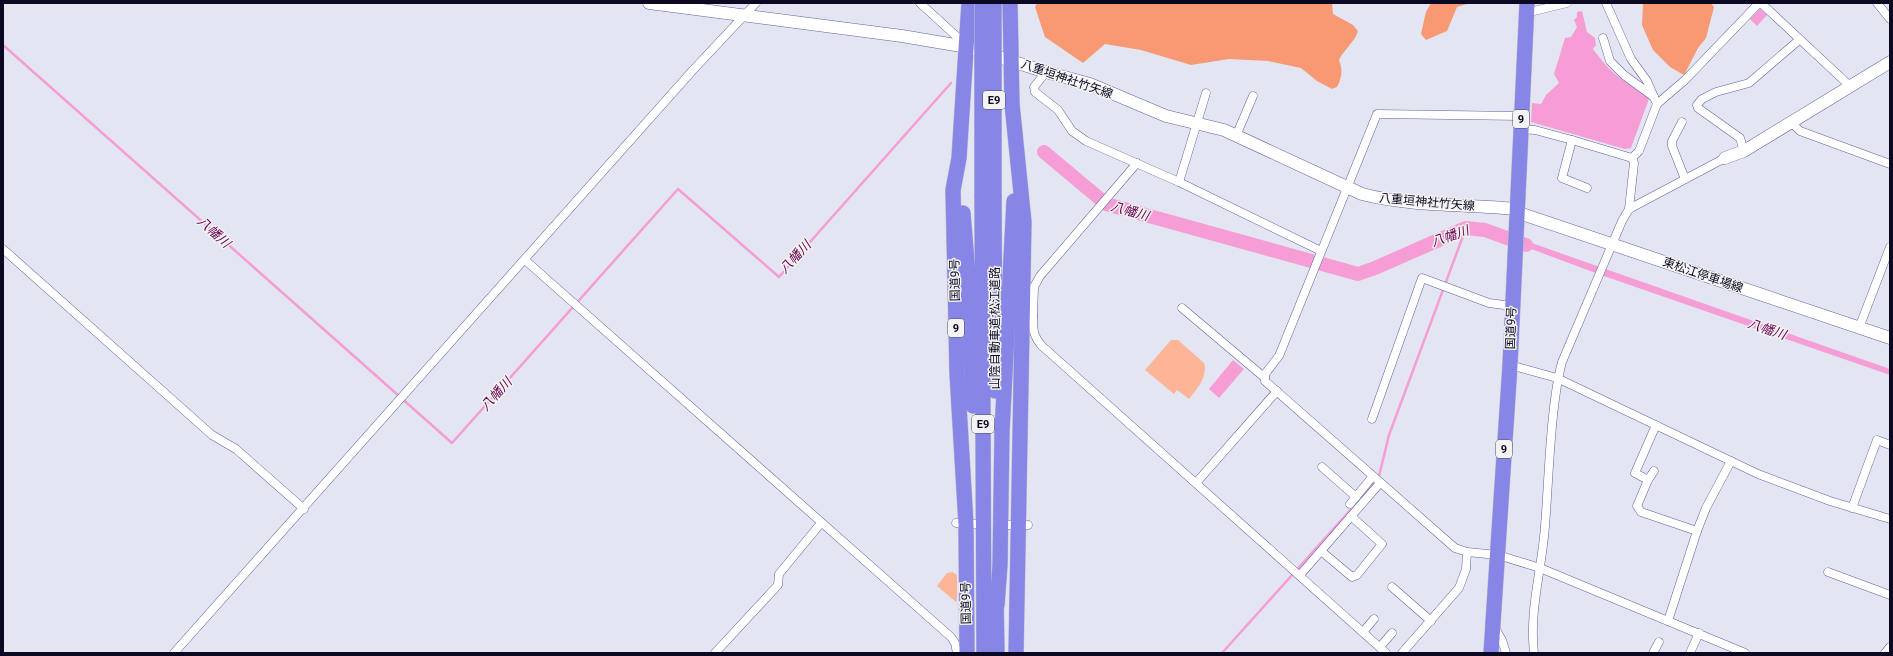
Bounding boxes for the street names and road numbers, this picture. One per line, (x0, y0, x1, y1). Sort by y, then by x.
street label: 八重垣神社竹矢線 (1019, 57, 1115, 101)
road number: E9 (983, 91, 1005, 109)
road number: 9 (1513, 110, 1529, 128)
street label: 八重垣神社竹矢線 (1379, 191, 1475, 213)
street label: 東松江停車場線 (1661, 255, 1745, 295)
street label: 国道9号 (948, 259, 962, 301)
street label: 山陰自動車道;松江道路 (988, 267, 1002, 389)
street label: 国道9号 (1503, 306, 1519, 350)
road number: 9 (948, 319, 964, 337)
road number: E9 (972, 415, 994, 433)
road number: 9 (1496, 440, 1512, 458)
street label: 国道9号 (959, 582, 973, 624)

